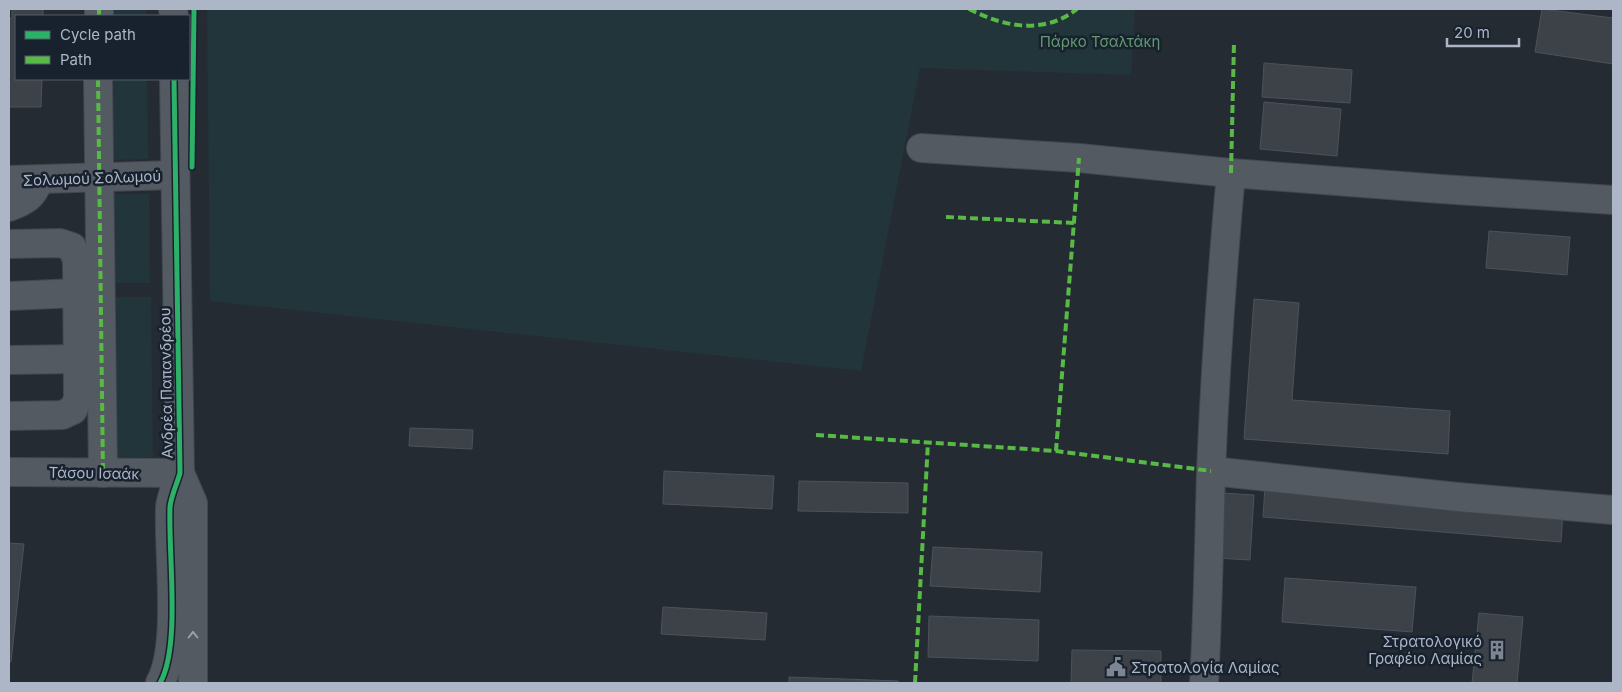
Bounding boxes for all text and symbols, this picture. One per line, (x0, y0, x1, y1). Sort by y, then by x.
legend (15, 15, 190, 80)
scale bar (1447, 15, 1520, 47)
text: 20 m (1454, 23, 1490, 42)
text: Cycle path (60, 25, 136, 44)
park label: Πάρκο Τσαλτάκη (1040, 32, 1160, 51)
text: Path (60, 50, 92, 69)
street label: Σολωμού Σολωμού (23, 166, 161, 190)
street label: Ανδρέα Παπανδρέου (155, 307, 177, 459)
street label: Τάσου Ισαάκ (49, 463, 140, 483)
one-way arrow (188, 630, 198, 638)
place label: Στρατολογικό Γραφέιο Λαμίας (1368, 632, 1482, 668)
building icon: Στρατολογικό Γραφέιο Λαμίας (1486, 639, 1508, 661)
public building icon: Στρατολογία Λαμίας (1105, 656, 1127, 678)
place label: Στρατολογία Λαμίας (1131, 658, 1280, 677)

